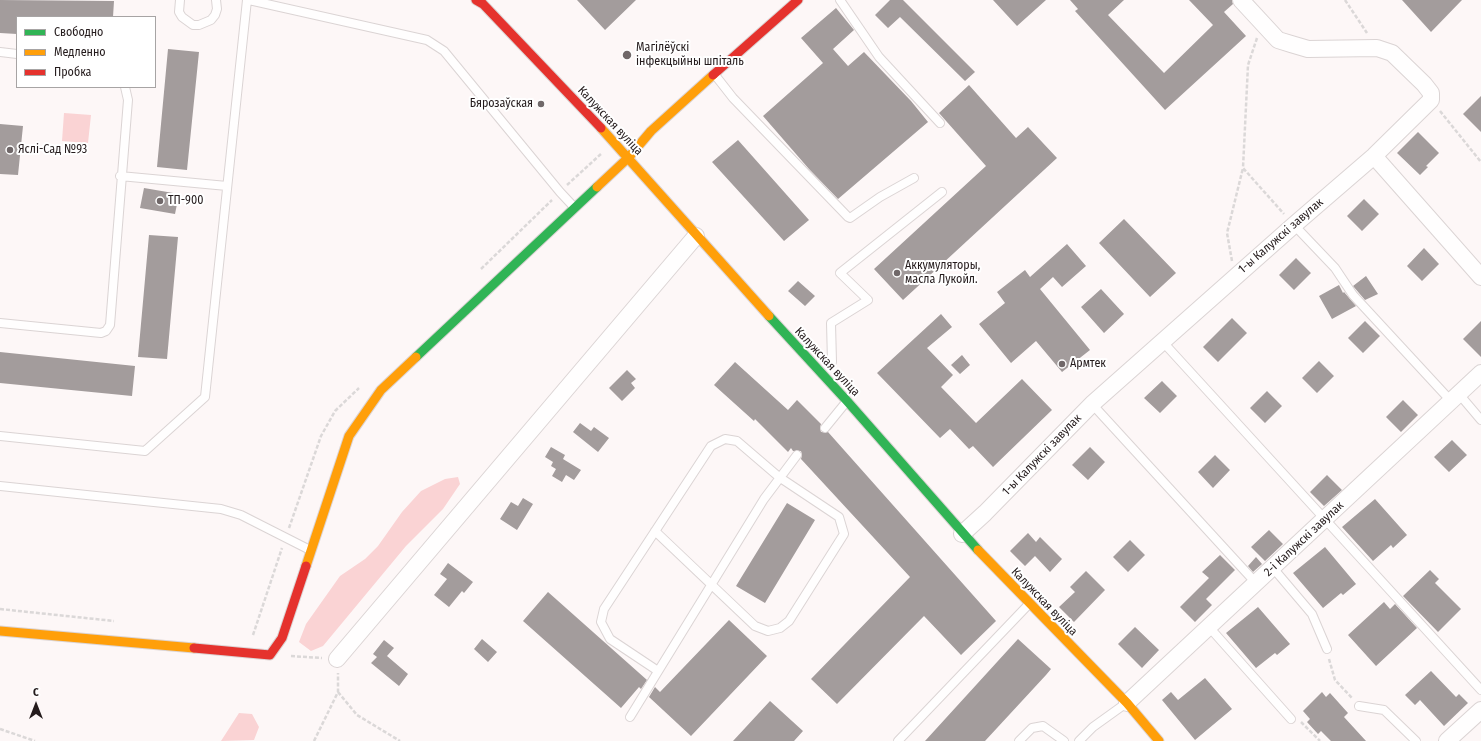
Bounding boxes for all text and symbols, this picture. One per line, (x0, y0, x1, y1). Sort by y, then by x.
legend (16, 16, 156, 88)
text: Свободно (54, 25, 103, 39)
place label: Магілёўскі інфекцыйны шпіталь (636, 41, 744, 69)
text: Медленно (54, 45, 106, 59)
marker: Магілёўскі інфекцыйны шпіталь (621, 49, 633, 61)
text: Пробка (54, 65, 92, 79)
street label: Калужская вуліца (574, 84, 646, 158)
place label: Бярозаўская (470, 97, 533, 111)
marker: Бярозаўская (536, 99, 546, 109)
place label: Яслі-Сад №93 (18, 143, 87, 157)
marker: Яслі-Сад №93 (5, 145, 15, 155)
place label: ТП-900 (168, 194, 203, 208)
street label: 1-ы Калужскі завулак (1236, 195, 1326, 277)
marker: ТП-900 (155, 196, 165, 206)
place label: Аккумуляторы, масла Лукойл. (905, 259, 980, 287)
marker: Аккумуляторы, масла Лукойл. (892, 268, 902, 278)
street label: Калужская вуліца (791, 325, 863, 399)
place label: Армтек (1070, 357, 1106, 371)
marker: Армтек (1057, 359, 1067, 369)
street label: 1-ы Калужскі завулак (999, 411, 1085, 499)
street label: 2-і Калужскі завулак (1261, 499, 1347, 579)
street label: Калужская вуліца (1008, 565, 1080, 639)
north arrow (16, 685, 56, 725)
text: С (33, 686, 39, 699)

